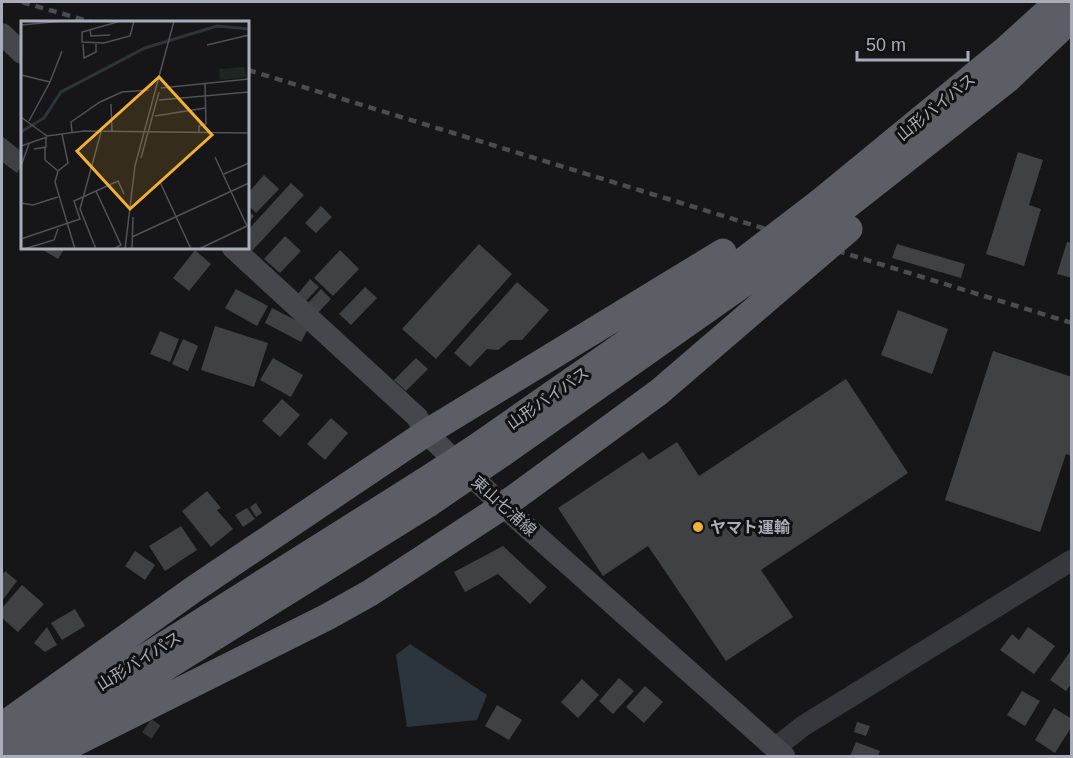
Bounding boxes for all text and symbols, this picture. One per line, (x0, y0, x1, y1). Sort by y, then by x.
inset map (21, 21, 249, 249)
scale bar (857, 24, 968, 62)
text: 50 m (866, 35, 906, 55)
street label: 山形バイパス (893, 70, 979, 144)
street label: 山形バイパス (504, 364, 592, 432)
street label: 東山七浦線 (469, 473, 539, 539)
place label: ヤマト運輸 (710, 518, 790, 536)
marker: ヤマト運輸 (691, 520, 705, 534)
street label: 山形バイパス (94, 628, 184, 694)

